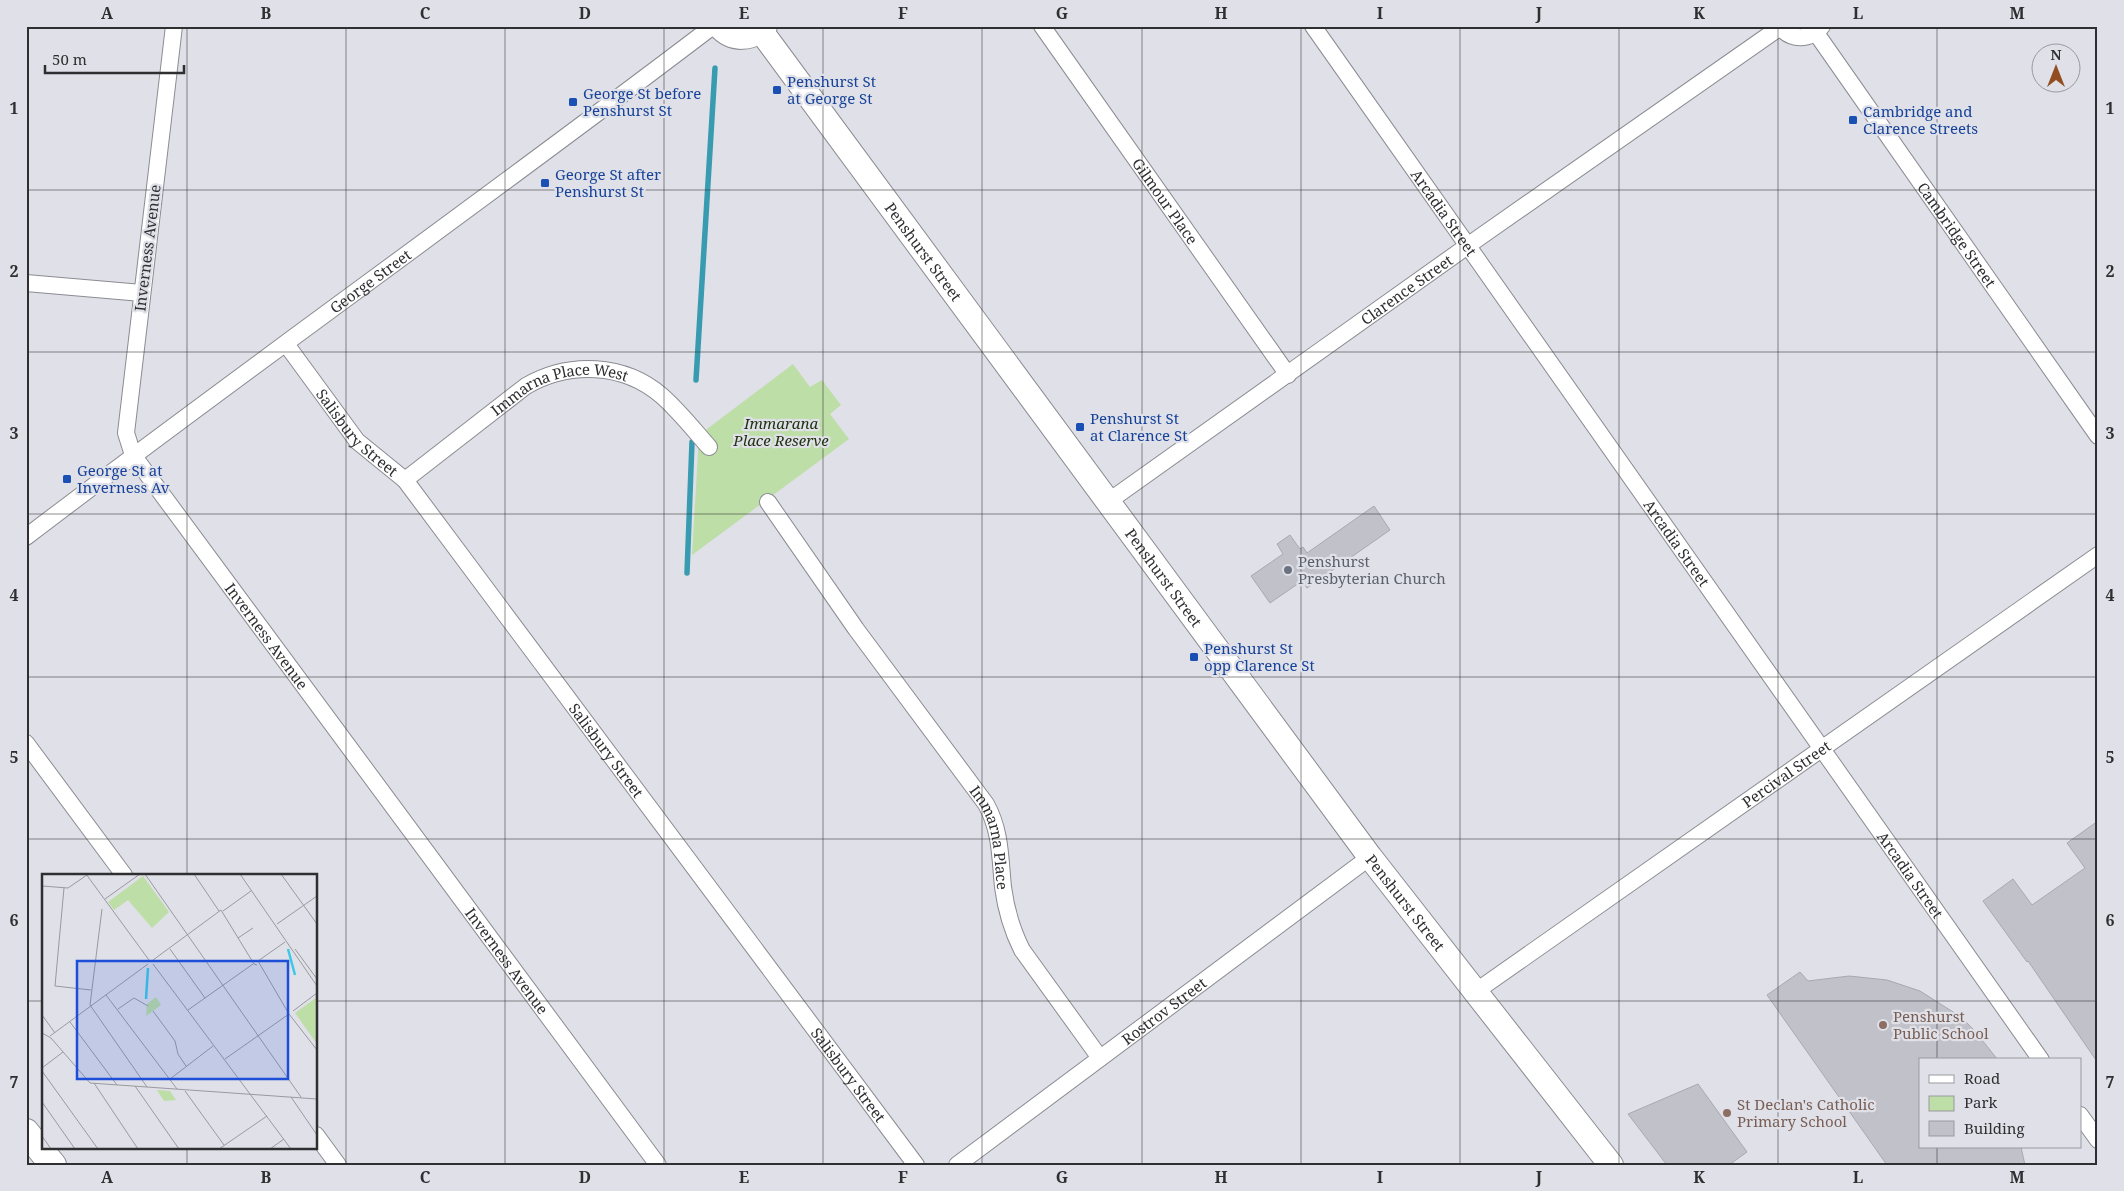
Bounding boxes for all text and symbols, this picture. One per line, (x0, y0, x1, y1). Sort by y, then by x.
text: A (101, 2, 114, 24)
text: B (261, 2, 272, 24)
text: C (420, 2, 431, 24)
text: D (579, 2, 591, 24)
text: E (739, 2, 749, 24)
text: F (898, 2, 908, 24)
text: G (1056, 2, 1068, 24)
text: H (1214, 2, 1228, 24)
text: I (1377, 2, 1383, 24)
text: J (1535, 2, 1543, 24)
text: K (1693, 2, 1705, 24)
text: L (1853, 2, 1863, 24)
text: M (2009, 2, 2025, 24)
scale bar (45, 42, 184, 74)
north arrow (2032, 42, 2082, 92)
text: N (2050, 45, 2062, 64)
text: 50 m (52, 49, 87, 69)
place label: Penshurst St at George St (787, 71, 876, 108)
place label: George St before Penshurst St (583, 83, 701, 120)
marker: Penshurst St at George St (771, 84, 783, 96)
marker: George St before Penshurst St (567, 96, 579, 108)
text: 1 (9, 97, 19, 119)
text: 1 (2105, 97, 2115, 119)
place label: Cambridge and Clarence Streets (1863, 101, 1978, 138)
marker: Cambridge and Clarence Streets (1847, 114, 1859, 126)
street label: Gilmour Place (1128, 154, 1203, 248)
place label: George St after Penshurst St (555, 164, 661, 201)
street label: Arcadia Street (1407, 165, 1482, 260)
marker: George St after Penshurst St (539, 177, 551, 189)
street label: Cambridge Street (1913, 178, 2001, 291)
street label: Inverness Avenue (129, 183, 165, 313)
street label: Penshurst Street (881, 198, 967, 305)
street label: George Street (325, 244, 415, 318)
street label: Clarence Street (1356, 250, 1456, 329)
text: 2 (9, 260, 19, 282)
text: 2 (2105, 260, 2115, 282)
street label: Immarna Place West (487, 359, 631, 420)
street label: Salisbury Street (312, 385, 402, 480)
place label: Penshurst St at Clarence St (1090, 408, 1187, 445)
park label: Immarana Place Reserve (732, 413, 829, 450)
marker: Penshurst St at Clarence St (1074, 421, 1086, 433)
text: 3 (9, 422, 19, 444)
text: 3 (2105, 422, 2115, 444)
place label: George St at Inverness Av (77, 460, 170, 497)
marker: George St at Inverness Av (61, 473, 73, 485)
street label: Arcadia Street (1639, 495, 1714, 590)
street label: Penshurst Street (1121, 524, 1207, 631)
place label: Penshurst Presbyterian Church (1298, 551, 1446, 588)
marker: Penshurst Presbyterian Church (1282, 564, 1294, 576)
street label: Inverness Avenue (221, 579, 313, 693)
text: 4 (9, 584, 19, 606)
text: 4 (2105, 584, 2115, 606)
place label: Penshurst St opp Clarence St (1204, 638, 1315, 675)
marker: Penshurst St opp Clarence St (1188, 651, 1200, 663)
street label: Salisbury Street (565, 699, 648, 801)
street label: Percival Street (1738, 736, 1834, 812)
text: 5 (9, 746, 19, 768)
text: 5 (2105, 746, 2115, 768)
street label: Immarna Place (965, 781, 1013, 891)
street label: Arcadia Street (1873, 827, 1948, 922)
street label: Penshurst Street (1362, 850, 1450, 955)
inset map (42, 874, 318, 1148)
street label: Inverness Avenue (461, 903, 553, 1018)
text: 6 (9, 909, 19, 931)
text: 6 (2105, 909, 2115, 931)
street label: Rostrov Street (1117, 973, 1210, 1049)
place label: Penshurst Public School (1893, 1006, 1989, 1043)
marker: Penshurst Public School (1877, 1019, 1889, 1031)
street label: Salisbury Street (807, 1023, 890, 1126)
legend (1919, 1058, 2082, 1148)
text: Road (1964, 1068, 2000, 1088)
text: 7 (9, 1071, 19, 1093)
text: 7 (2105, 1071, 2115, 1093)
text: Park (1964, 1092, 1998, 1112)
place label: St Declan's Catholic Primary School (1737, 1094, 1875, 1131)
marker: St Declan's Catholic Primary School (1721, 1107, 1733, 1119)
text: Building (1964, 1118, 2025, 1138)
text: A (101, 1166, 114, 1188)
text: B (261, 1166, 272, 1188)
text: C (420, 1166, 431, 1188)
text: D (579, 1166, 591, 1188)
text: E (739, 1166, 749, 1188)
text: F (898, 1166, 908, 1188)
text: G (1056, 1166, 1068, 1188)
text: H (1214, 1166, 1228, 1188)
text: I (1377, 1166, 1383, 1188)
text: J (1535, 1166, 1543, 1188)
text: K (1693, 1166, 1705, 1188)
text: L (1853, 1166, 1863, 1188)
text: M (2009, 1166, 2025, 1188)

